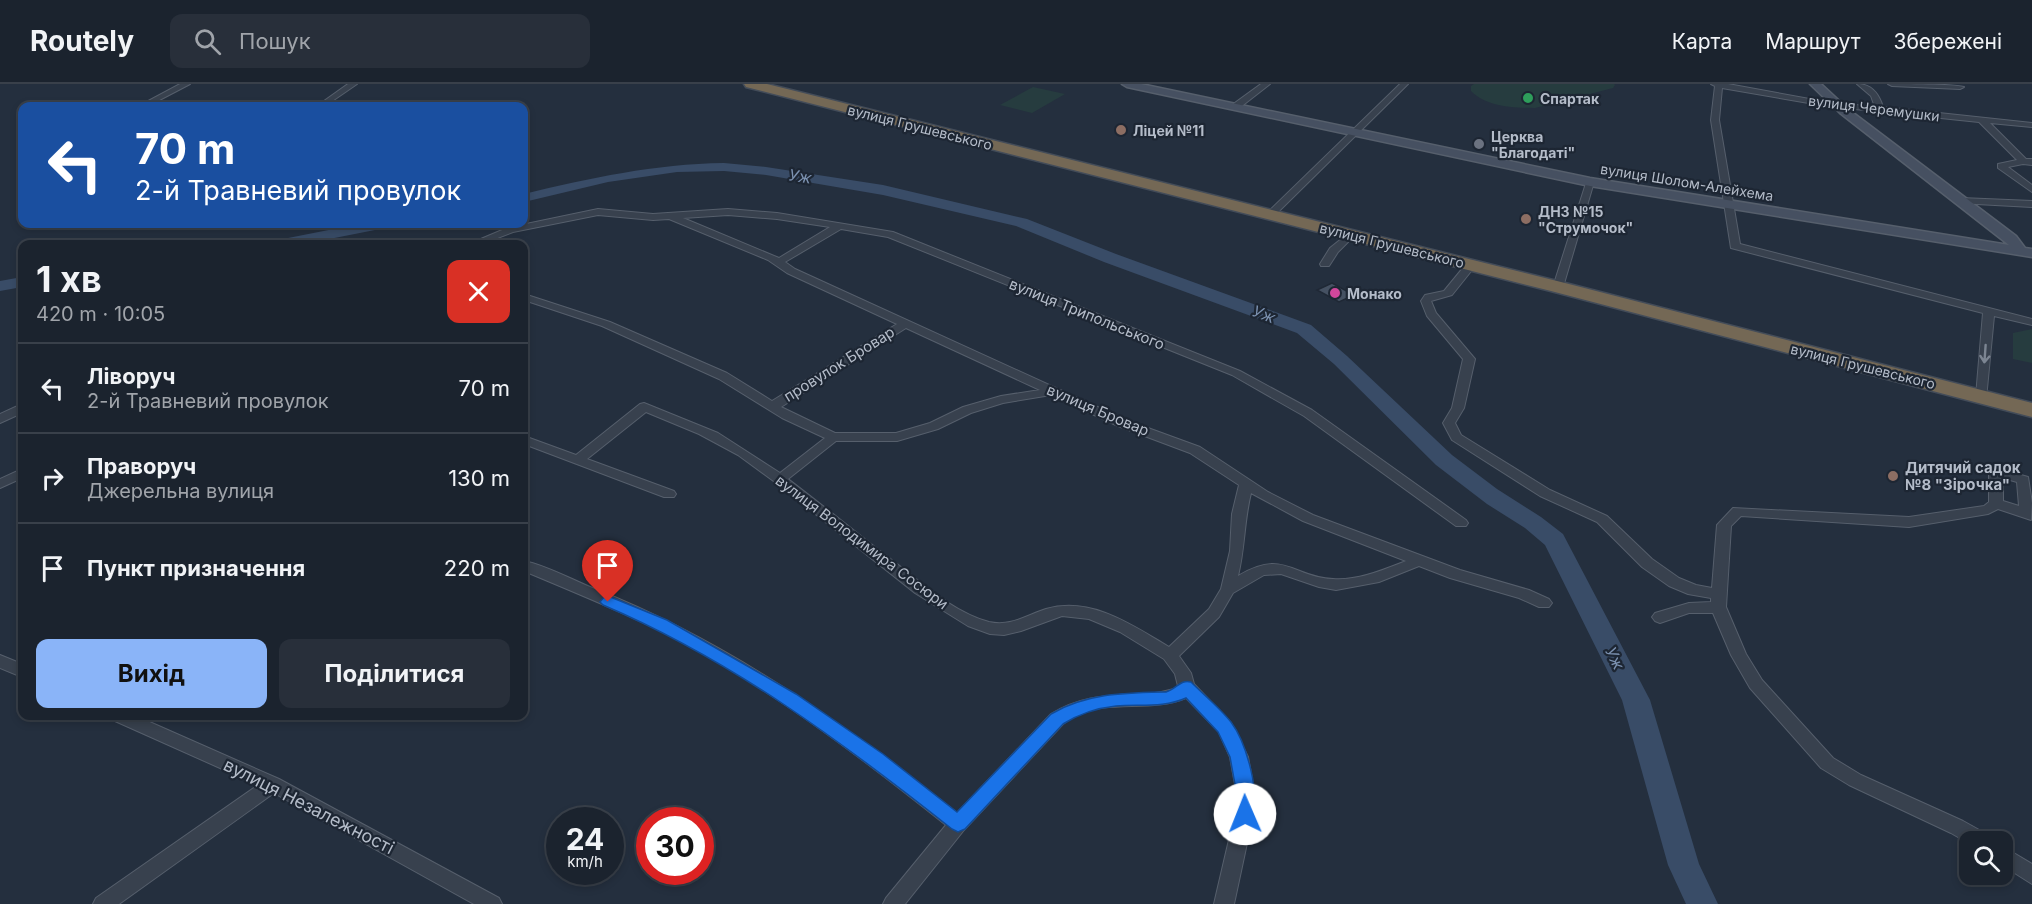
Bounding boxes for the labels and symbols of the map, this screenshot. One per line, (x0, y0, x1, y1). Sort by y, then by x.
place label: Спартак (1540, 90, 1600, 107)
marker: Спартак (1521, 91, 1535, 105)
street label: вулиця Черемушки (1807, 92, 1941, 124)
street label: вулиця Грушевського (846, 101, 994, 153)
place label: Ліцей №11 (1133, 122, 1204, 139)
marker: Ліцей №11 (1114, 123, 1128, 137)
place label: Церква "Благодаті" (1491, 128, 1575, 161)
marker: Церква "Благодаті" (1472, 137, 1486, 151)
street label: вулиця Шолом-Алейхема (1599, 160, 1775, 204)
water label: Уж (787, 164, 814, 188)
place label: ДНЗ №15 "Струмочок" (1538, 203, 1633, 236)
marker: ДНЗ №15 "Струмочок" (1519, 212, 1533, 226)
street label: вулиця Грушевського (1318, 219, 1466, 271)
street label: вулиця Трипольського (1007, 274, 1167, 354)
place label: Монако (1347, 285, 1402, 302)
marker: Монако (1328, 286, 1342, 300)
water label: Уж (1250, 301, 1279, 328)
street label: провулок Бровар (780, 322, 898, 406)
street label: вулиця Грушевського (1789, 340, 1937, 392)
one-way arrow (1980, 343, 1991, 363)
street label: вулиця Бровар (1044, 380, 1152, 440)
place label: Дитячий садок №8 "Зірочка" (1905, 458, 2021, 494)
marker: Дитячий садок №8 "Зірочка" (1886, 469, 1900, 483)
street label: вулиця Володимира Сосюри (772, 471, 952, 613)
pin (582, 540, 633, 602)
water label: Уж (1601, 643, 1630, 674)
street label: вулиця Незалежності (220, 754, 398, 858)
position arrow (1213, 782, 1277, 846)
speed limit sign: 30 (636, 807, 714, 885)

